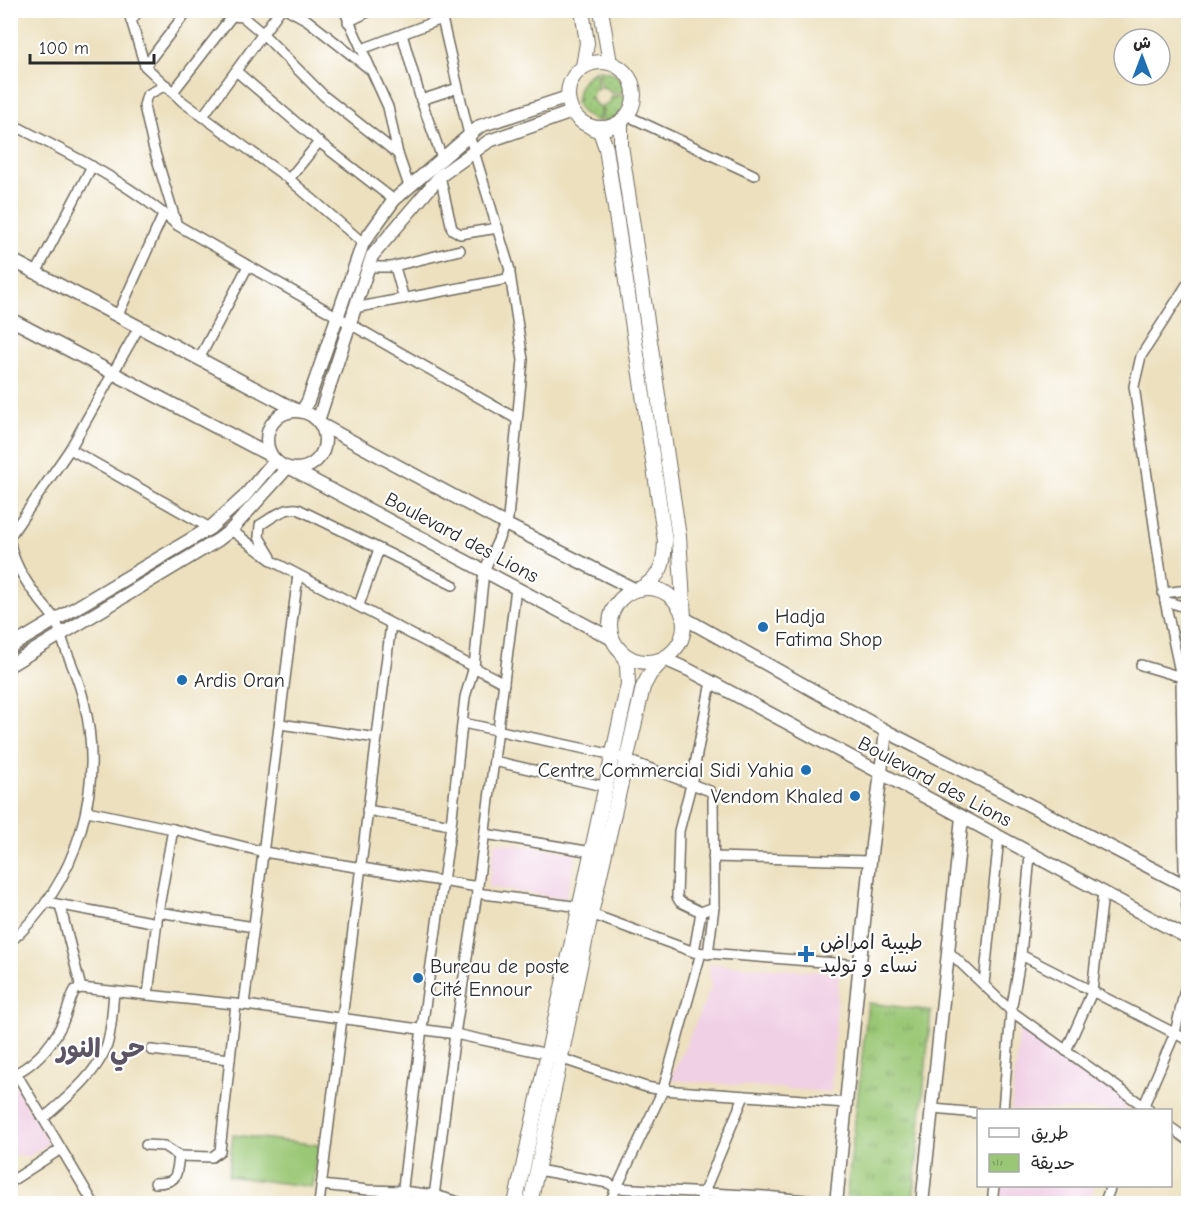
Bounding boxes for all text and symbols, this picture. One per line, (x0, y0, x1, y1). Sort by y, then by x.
scale bar (30, 27, 154, 65)
north arrow (1112, 27, 1172, 87)
text: ش (1133, 34, 1151, 52)
text: 100 m (39, 38, 89, 59)
street label: Boulevard des Lions (381, 487, 542, 588)
place label: Hadja Fatima Shop (775, 605, 882, 651)
marker: Hadja Fatima Shop (756, 620, 770, 634)
place label: Ardis Oran (194, 669, 285, 692)
marker: Ardis Oran (175, 673, 189, 687)
street label: Boulevard des Lions (854, 731, 1015, 832)
place label: Centre Commercial Sidi Yahia (538, 759, 794, 782)
marker: Centre Commercial Sidi Yahia (799, 763, 813, 777)
place label: Vendom Khaled (711, 785, 843, 808)
marker: Vendom Khaled (848, 789, 862, 803)
place label: طبيبة امراض نساء و توليد (820, 931, 923, 977)
marker: طبيبة امراض نساء و توليد (797, 945, 815, 963)
place label: Bureau de poste Cité Ennour (430, 955, 569, 1001)
marker: Bureau de poste Cité Ennour (411, 971, 425, 985)
district label: حي النور (55, 1034, 145, 1072)
legend (977, 1109, 1172, 1187)
text: طريق (1031, 1123, 1069, 1144)
text: حديقة (1031, 1153, 1075, 1174)

